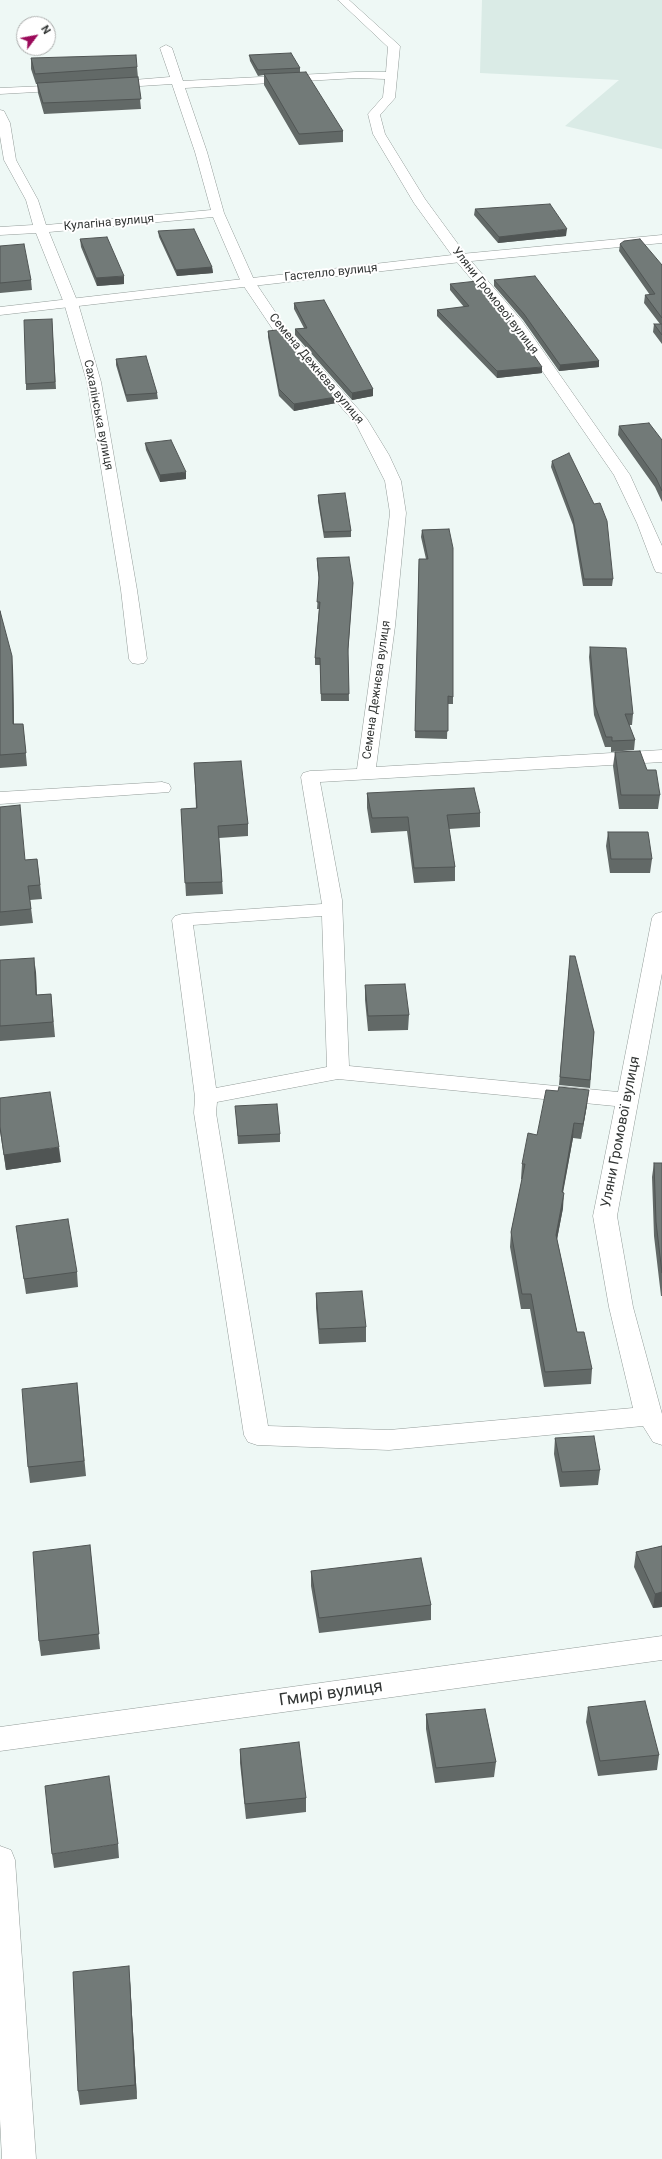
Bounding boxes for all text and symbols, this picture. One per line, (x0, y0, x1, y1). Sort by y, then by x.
north arrow (16, 16, 56, 56)
text: N (38, 23, 53, 37)
street label: Кулагіна вулиця (63, 212, 155, 234)
street label: Уляни Громової вулиця (449, 245, 541, 357)
street label: Гастелло вулиця (284, 261, 378, 285)
street label: Семена Дежнєва вулиця (265, 311, 367, 427)
street label: Сахалінська вулиця (80, 359, 116, 471)
street label: Семена Дежнєва вулиця (360, 620, 394, 760)
street label: Уляни Громової вулиця (598, 1055, 644, 1209)
street label: Гмирі вулиця (278, 1677, 384, 1711)

